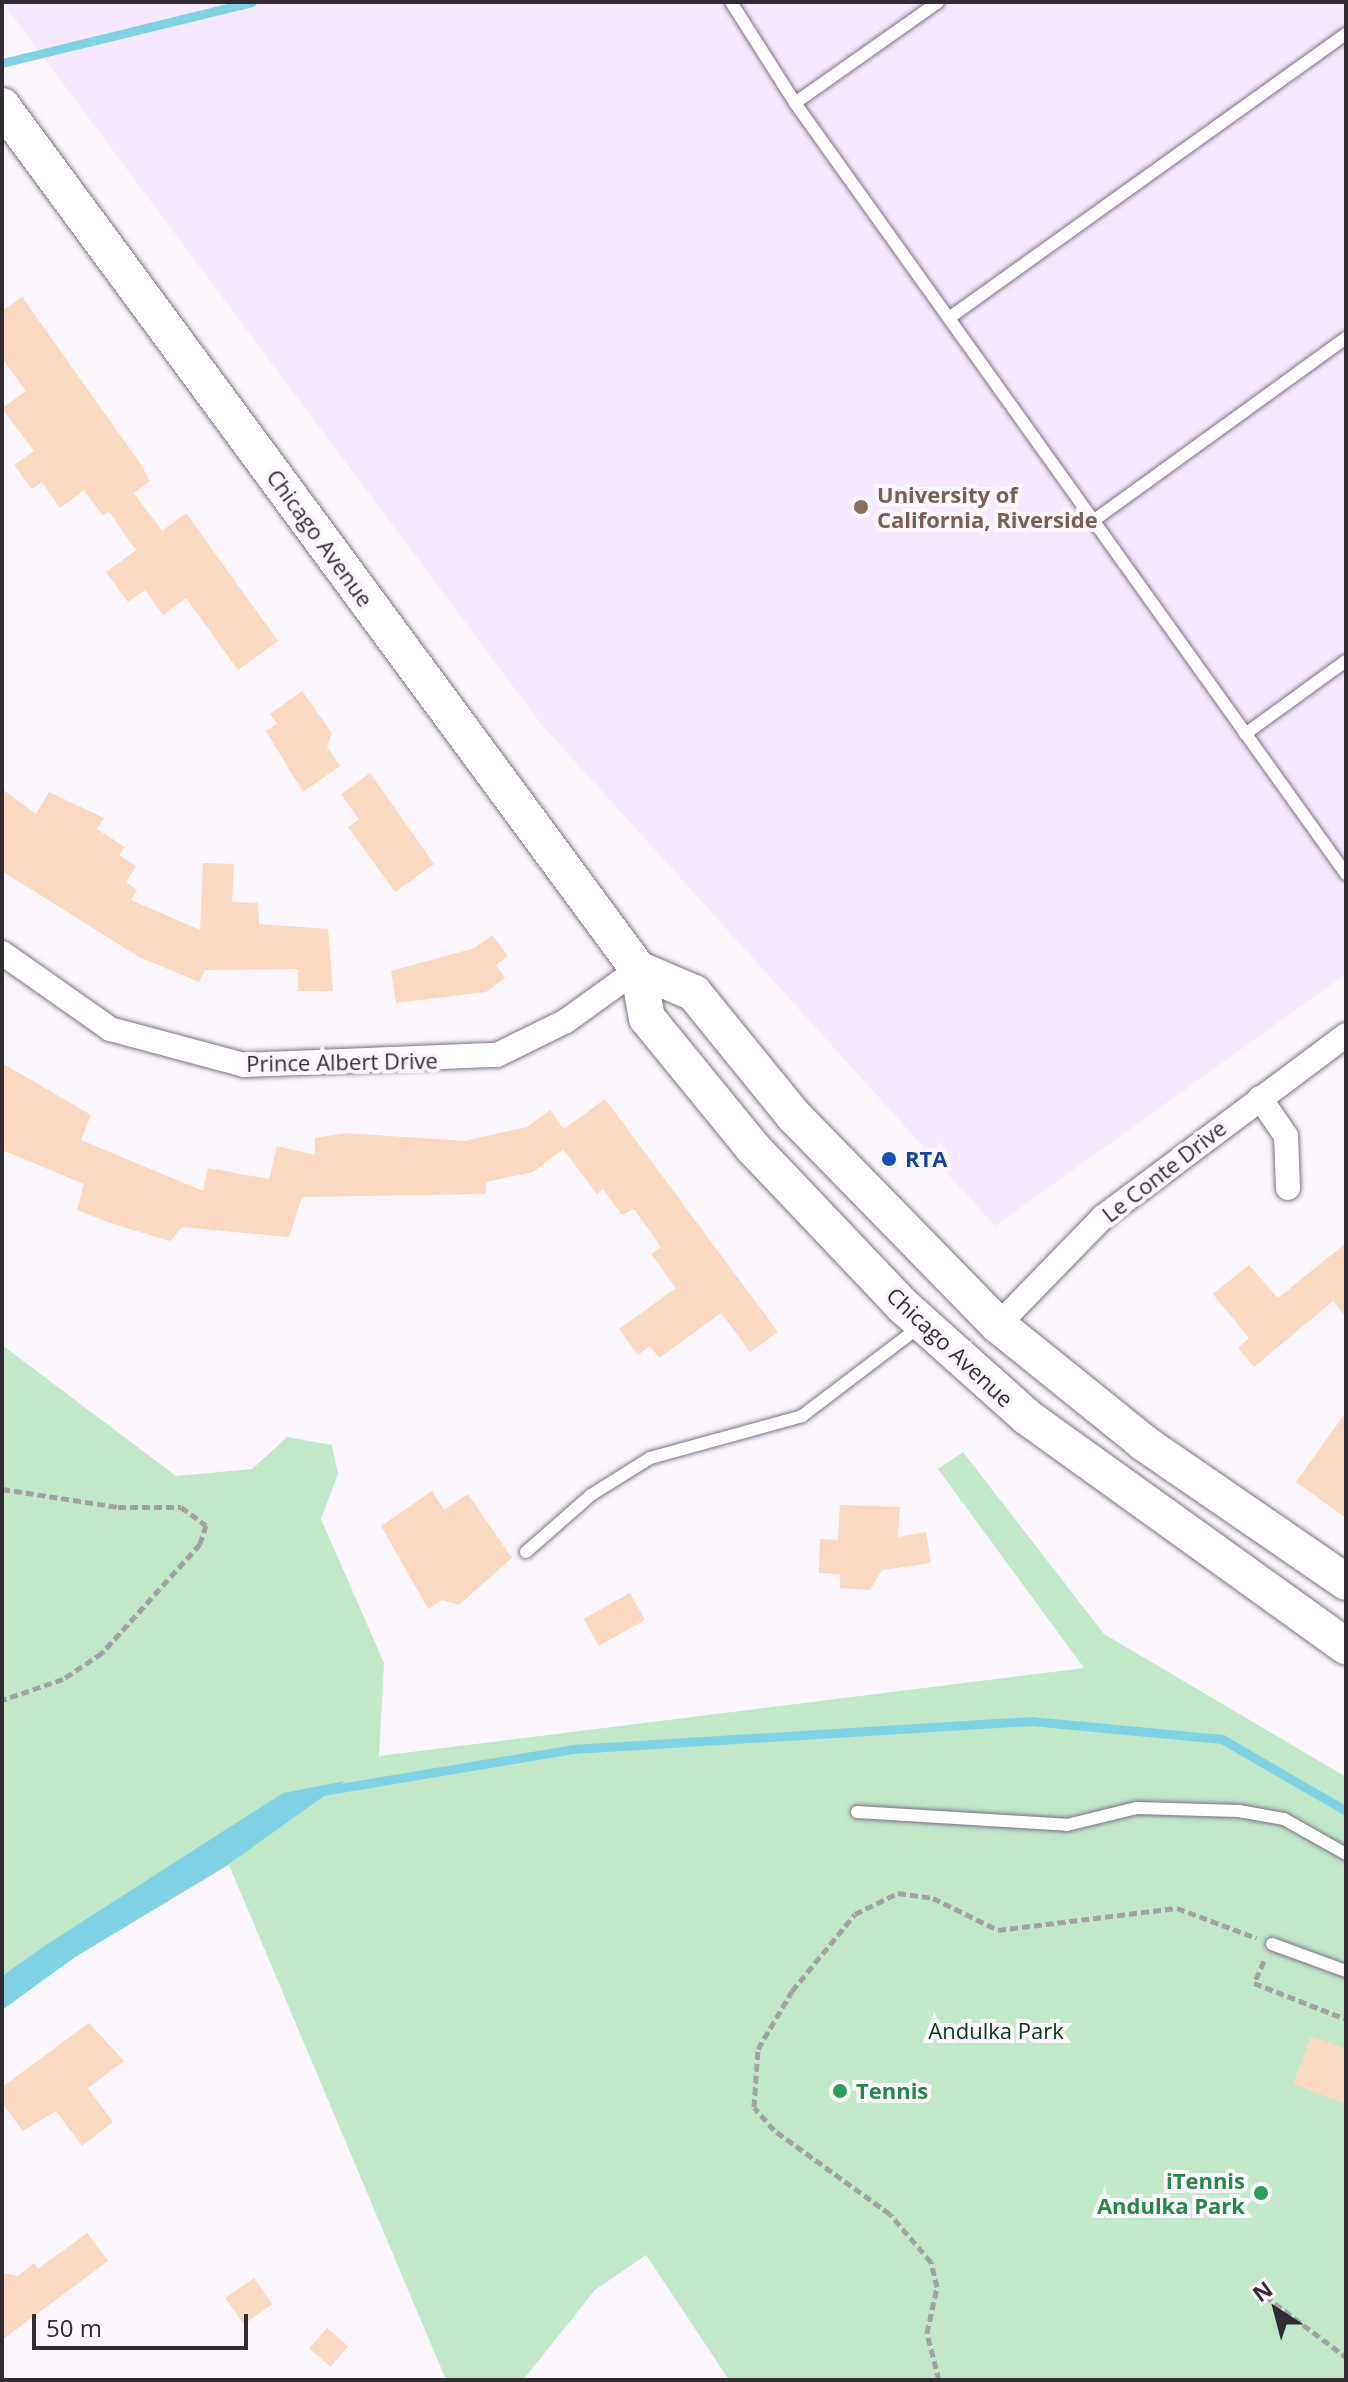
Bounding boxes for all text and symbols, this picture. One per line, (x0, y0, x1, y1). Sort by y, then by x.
street label: Chicago Avenue (261, 464, 379, 612)
place label: University of California, Riverside (877, 481, 1098, 532)
marker: University of California, Riverside (852, 498, 870, 516)
street label: Prince Albert Drive (246, 1047, 438, 1077)
street label: Le Conte Drive (1097, 1114, 1231, 1228)
place label: RTA (905, 1146, 947, 1172)
marker: RTA (880, 1150, 898, 1168)
street label: Chicago Avenue (881, 1282, 1019, 1412)
park label: Andulka Park (928, 2018, 1064, 2044)
place label: Tennis (856, 2078, 928, 2104)
marker: Tennis (831, 2082, 849, 2100)
place label: iTennis Andulka Park (1097, 2167, 1245, 2218)
marker: iTennis Andulka Park (1252, 2184, 1270, 2202)
north arrow (1236, 2270, 1316, 2350)
text: N (1246, 2273, 1278, 2308)
scale bar (36, 2298, 252, 2348)
text: 50 m (46, 2311, 102, 2344)

